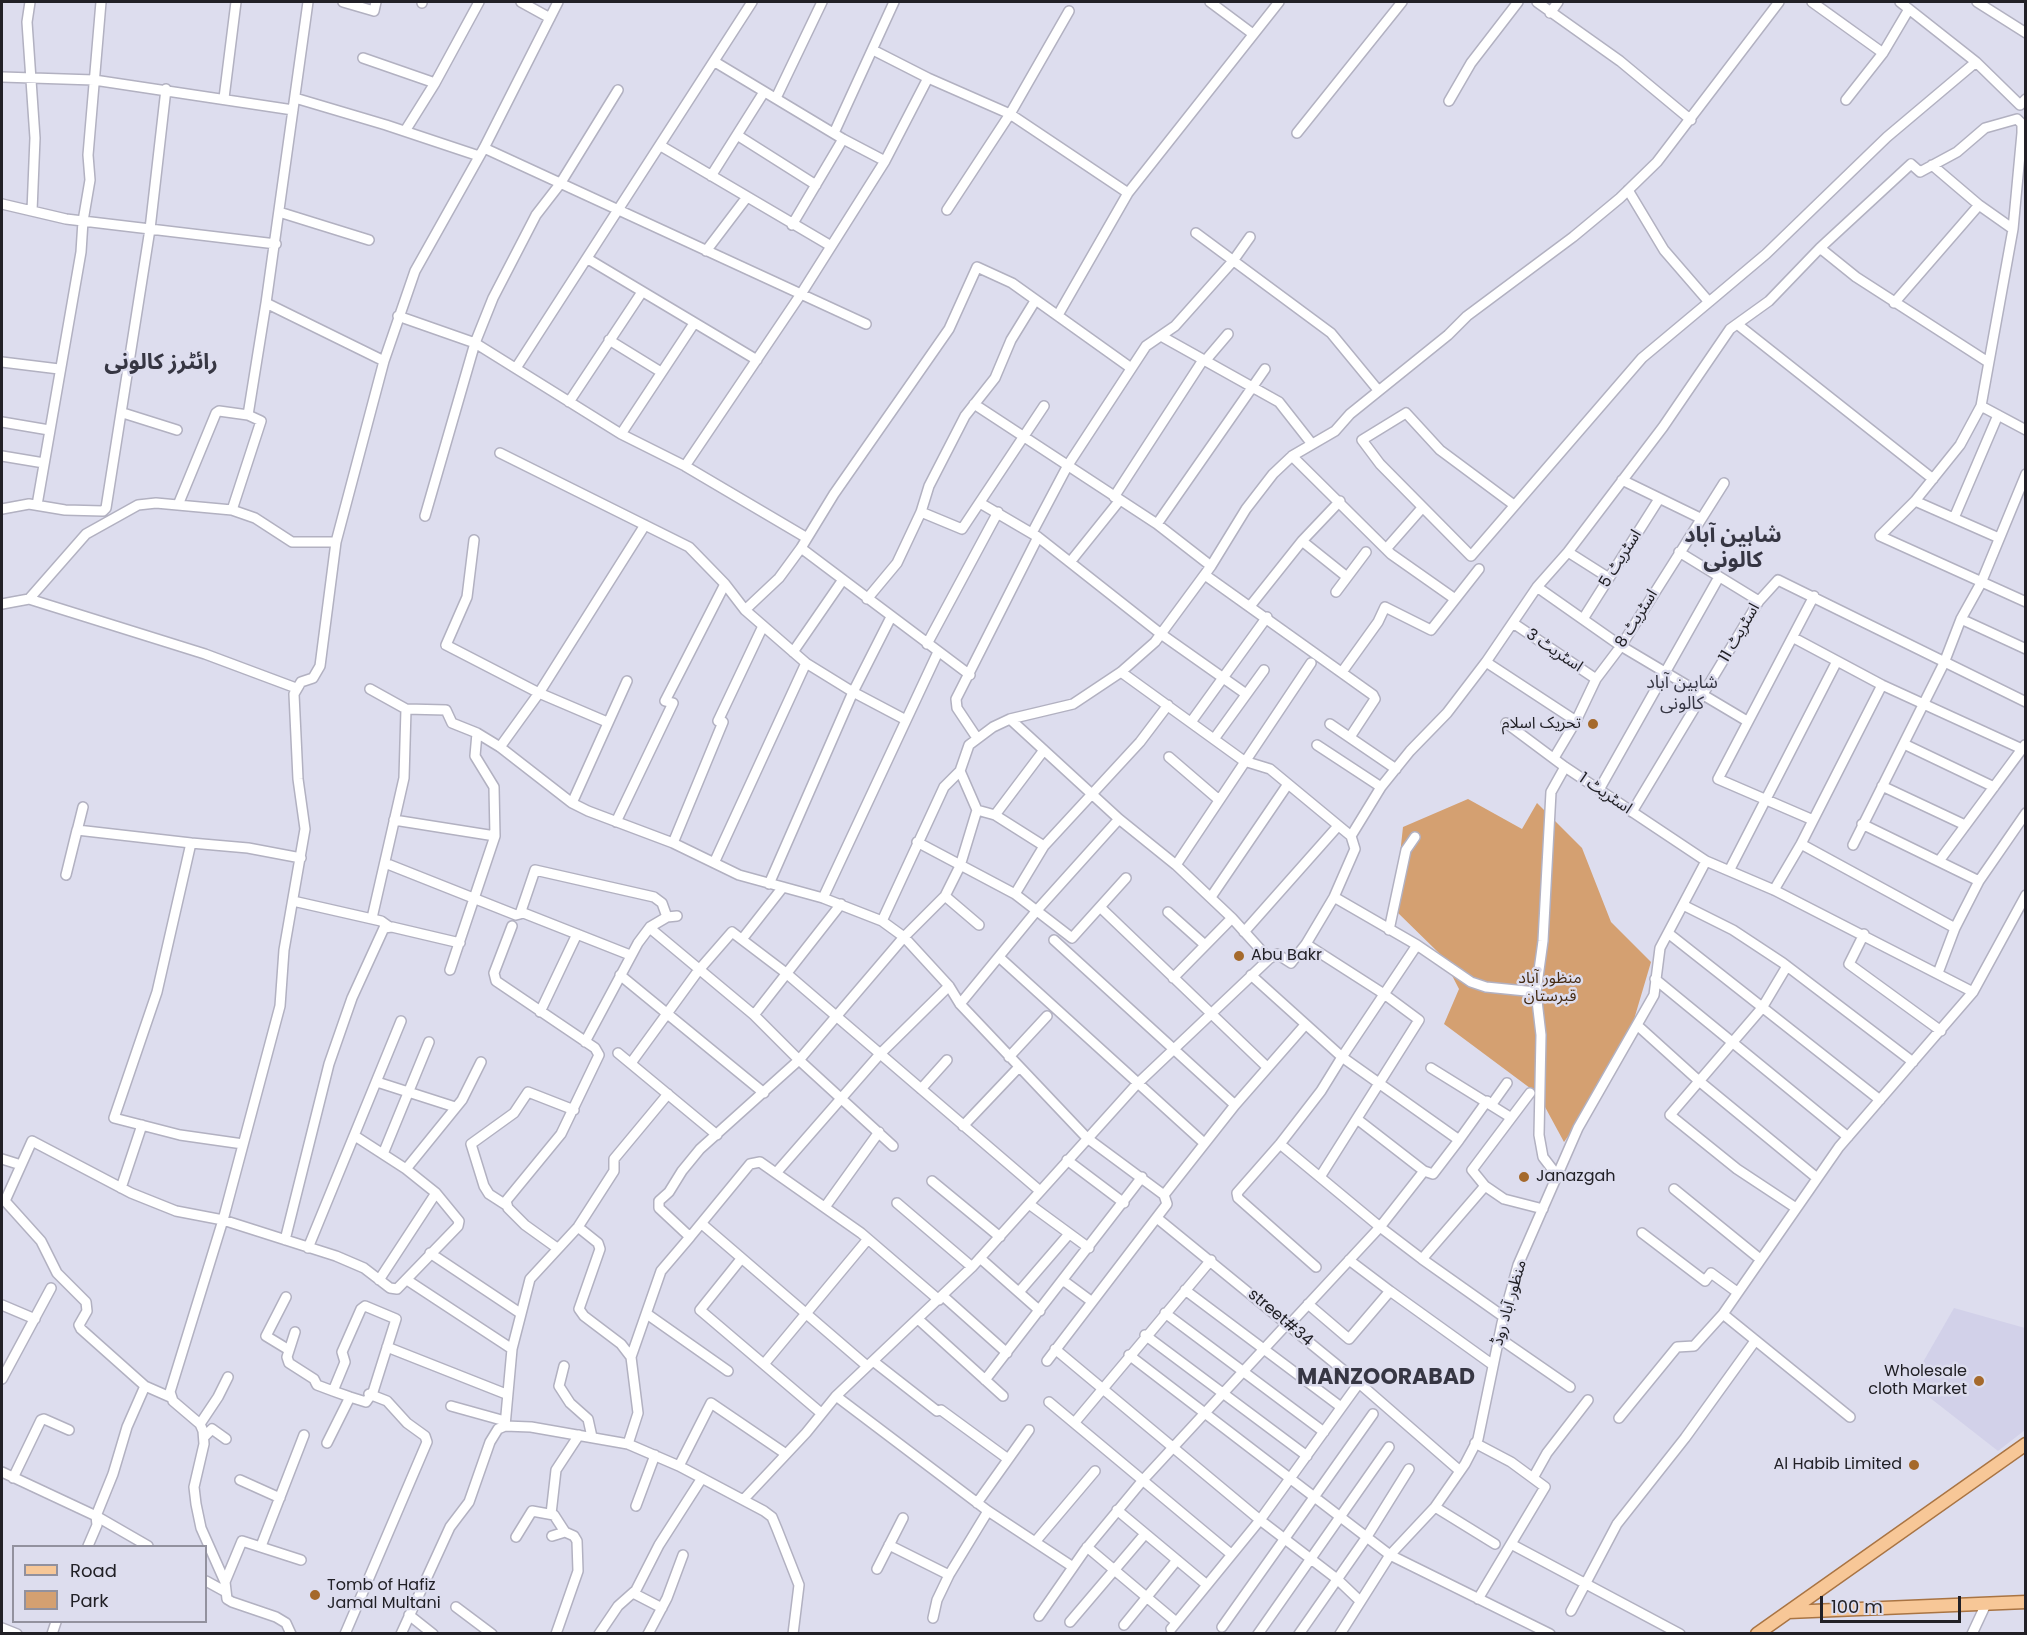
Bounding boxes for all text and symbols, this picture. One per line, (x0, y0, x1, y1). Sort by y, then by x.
district label: رائٹرز کالونی (104, 350, 218, 376)
district label: شاہین آباد کالونی (1684, 523, 1782, 574)
street label: اسٹریٹ 5 (1596, 526, 1646, 592)
street label: اسٹریٹ 8 (1612, 586, 1662, 652)
street label: اسٹریٹ 11 (1715, 600, 1765, 666)
street label: اسٹریٹ 3 (1522, 625, 1586, 677)
district label: شاہین آباد کالونی (1646, 672, 1718, 714)
place label: تحریک اسلام (1502, 714, 1581, 734)
marker: تحریک اسلام (1586, 717, 1600, 731)
street label: اسٹریٹ 1 (1575, 769, 1635, 819)
place label: Abu Bakr (1251, 946, 1322, 966)
marker: Abu Bakr (1232, 949, 1246, 963)
park label: منظور آباد قبرستان (1518, 969, 1582, 1007)
place label: Janazgah (1536, 1167, 1616, 1187)
marker: Janazgah (1517, 1170, 1531, 1184)
street label: منظور آباد روڈ (1489, 1258, 1531, 1348)
street label: street#34 (1244, 1285, 1316, 1351)
place label: Wholesale cloth Market (1868, 1362, 1967, 1400)
district label: MANZOORABAD (1289, 1365, 1483, 1391)
marker: Wholesale cloth Market (1972, 1374, 1986, 1388)
place label: Al Habib Limited (1773, 1455, 1902, 1475)
marker: Al Habib Limited (1907, 1458, 1921, 1472)
legend (12, 1545, 207, 1623)
text: Road (70, 1558, 117, 1583)
place label: Tomb of Hafiz Jamal Multani (327, 1576, 441, 1614)
scale bar (1823, 1584, 1964, 1622)
text: Park (70, 1588, 109, 1613)
marker: Tomb of Hafiz Jamal Multani (308, 1588, 322, 1602)
text: 100 m (1831, 1594, 1883, 1619)

